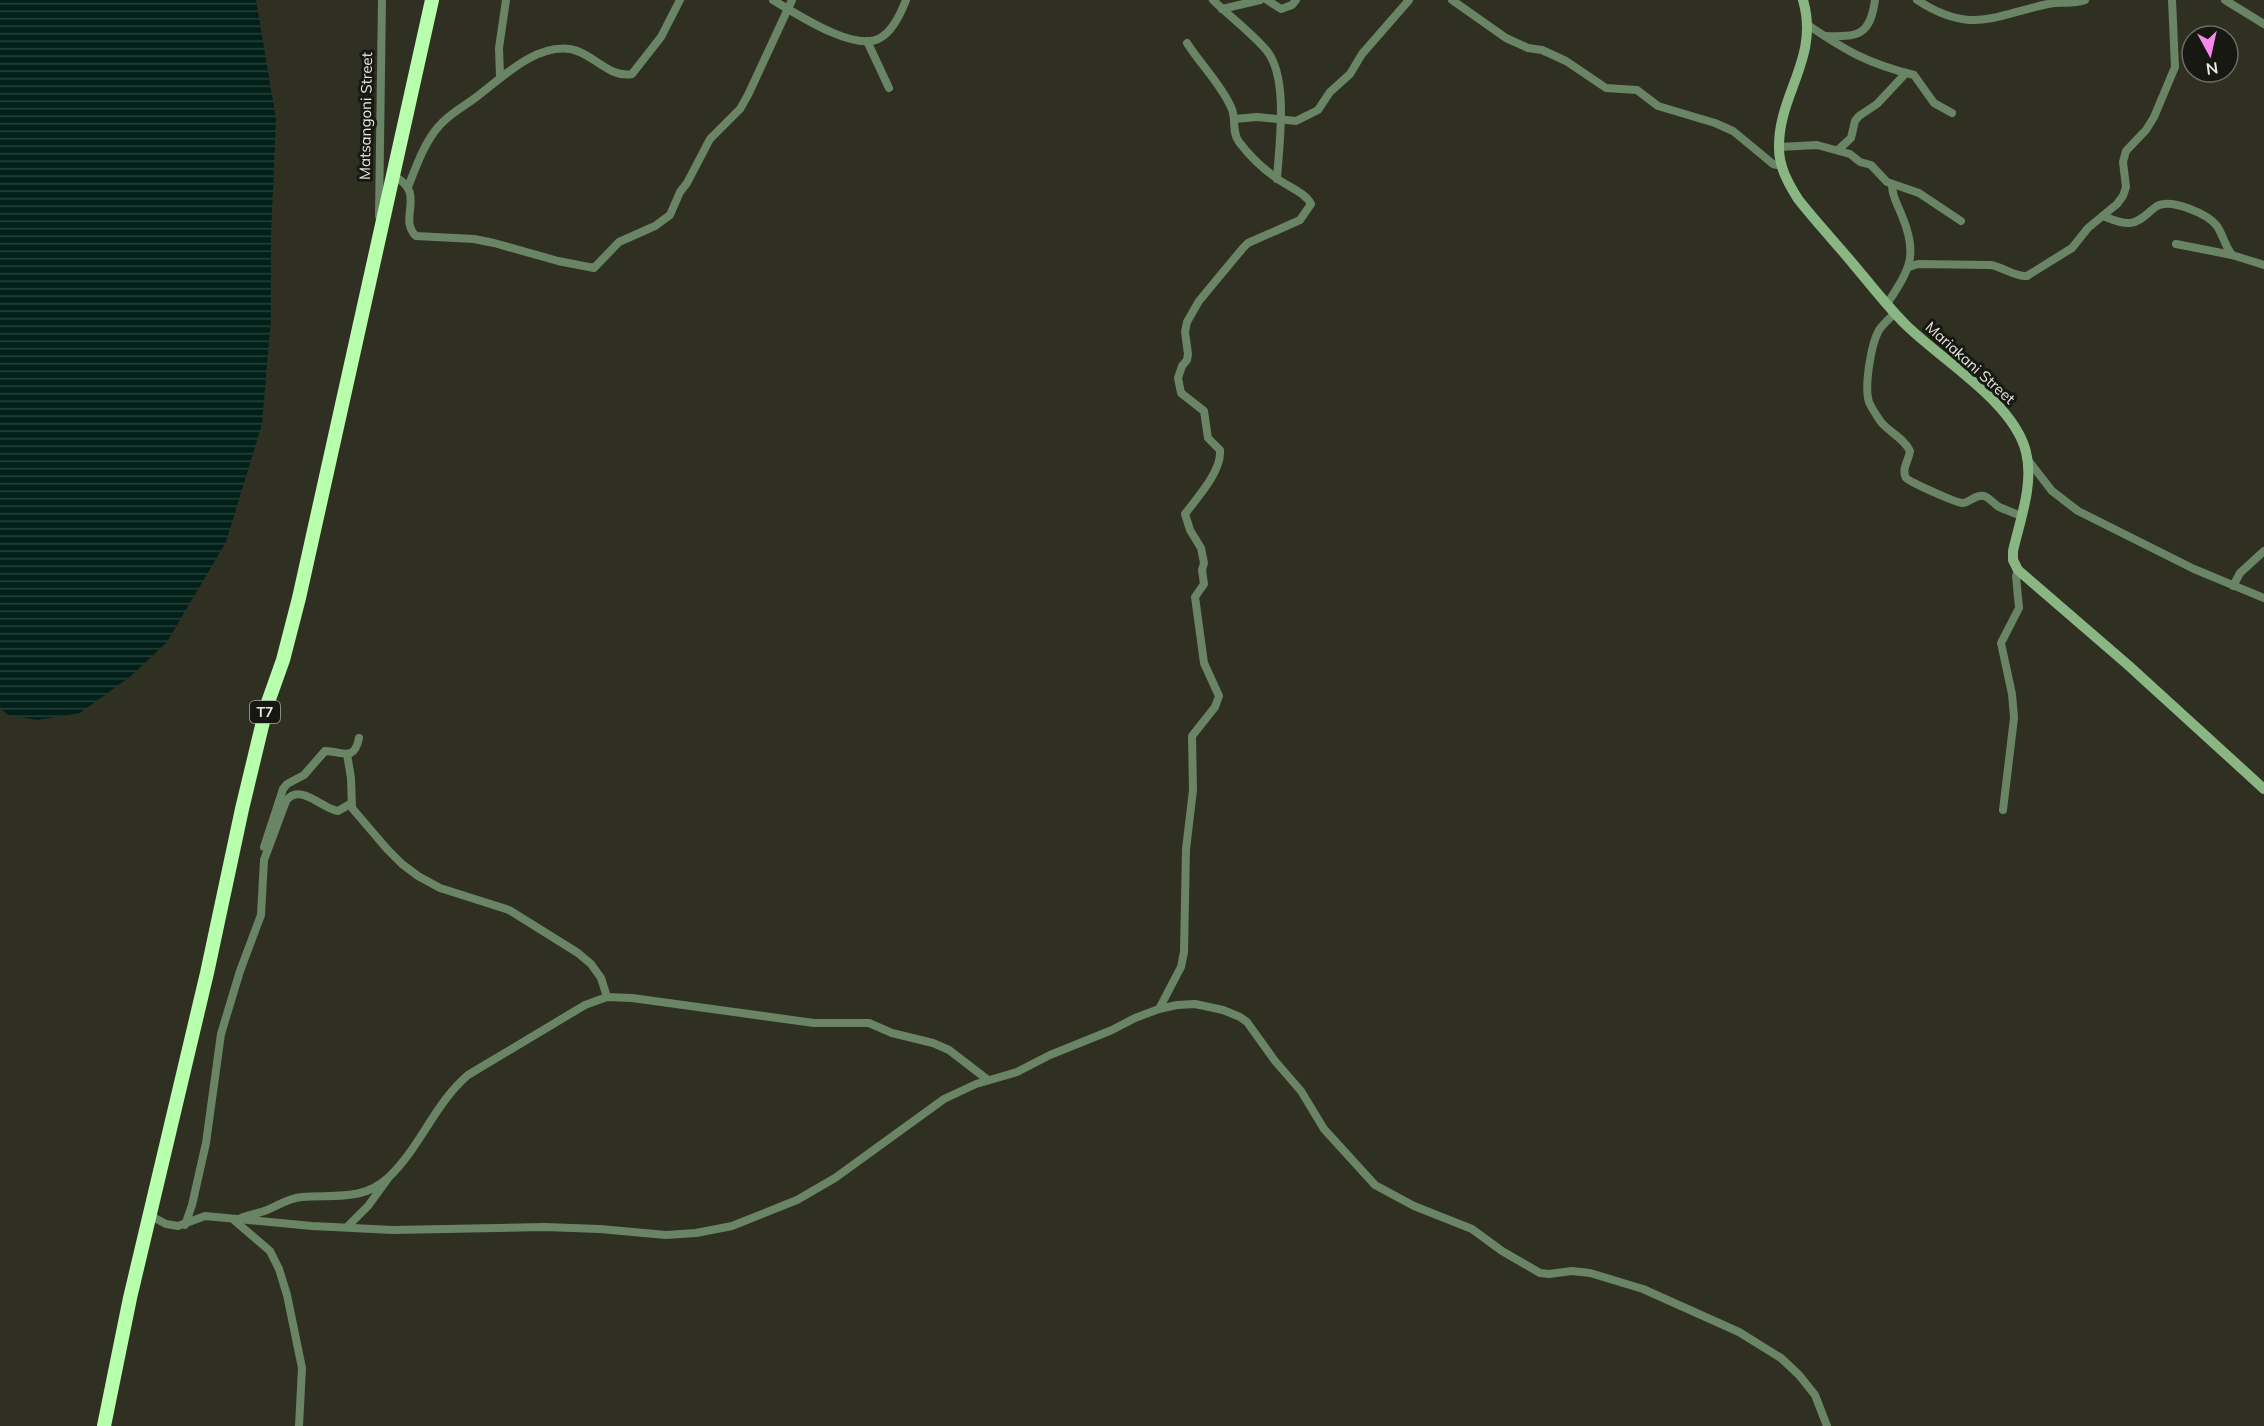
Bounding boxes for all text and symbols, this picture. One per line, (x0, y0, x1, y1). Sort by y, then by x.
north arrow (2180, 24, 2240, 84)
street label: Matsangoni Street (355, 52, 376, 180)
text: N (2205, 58, 2219, 80)
street label: Mariakani Street (1922, 317, 2019, 408)
road number: T7 (250, 701, 280, 723)

